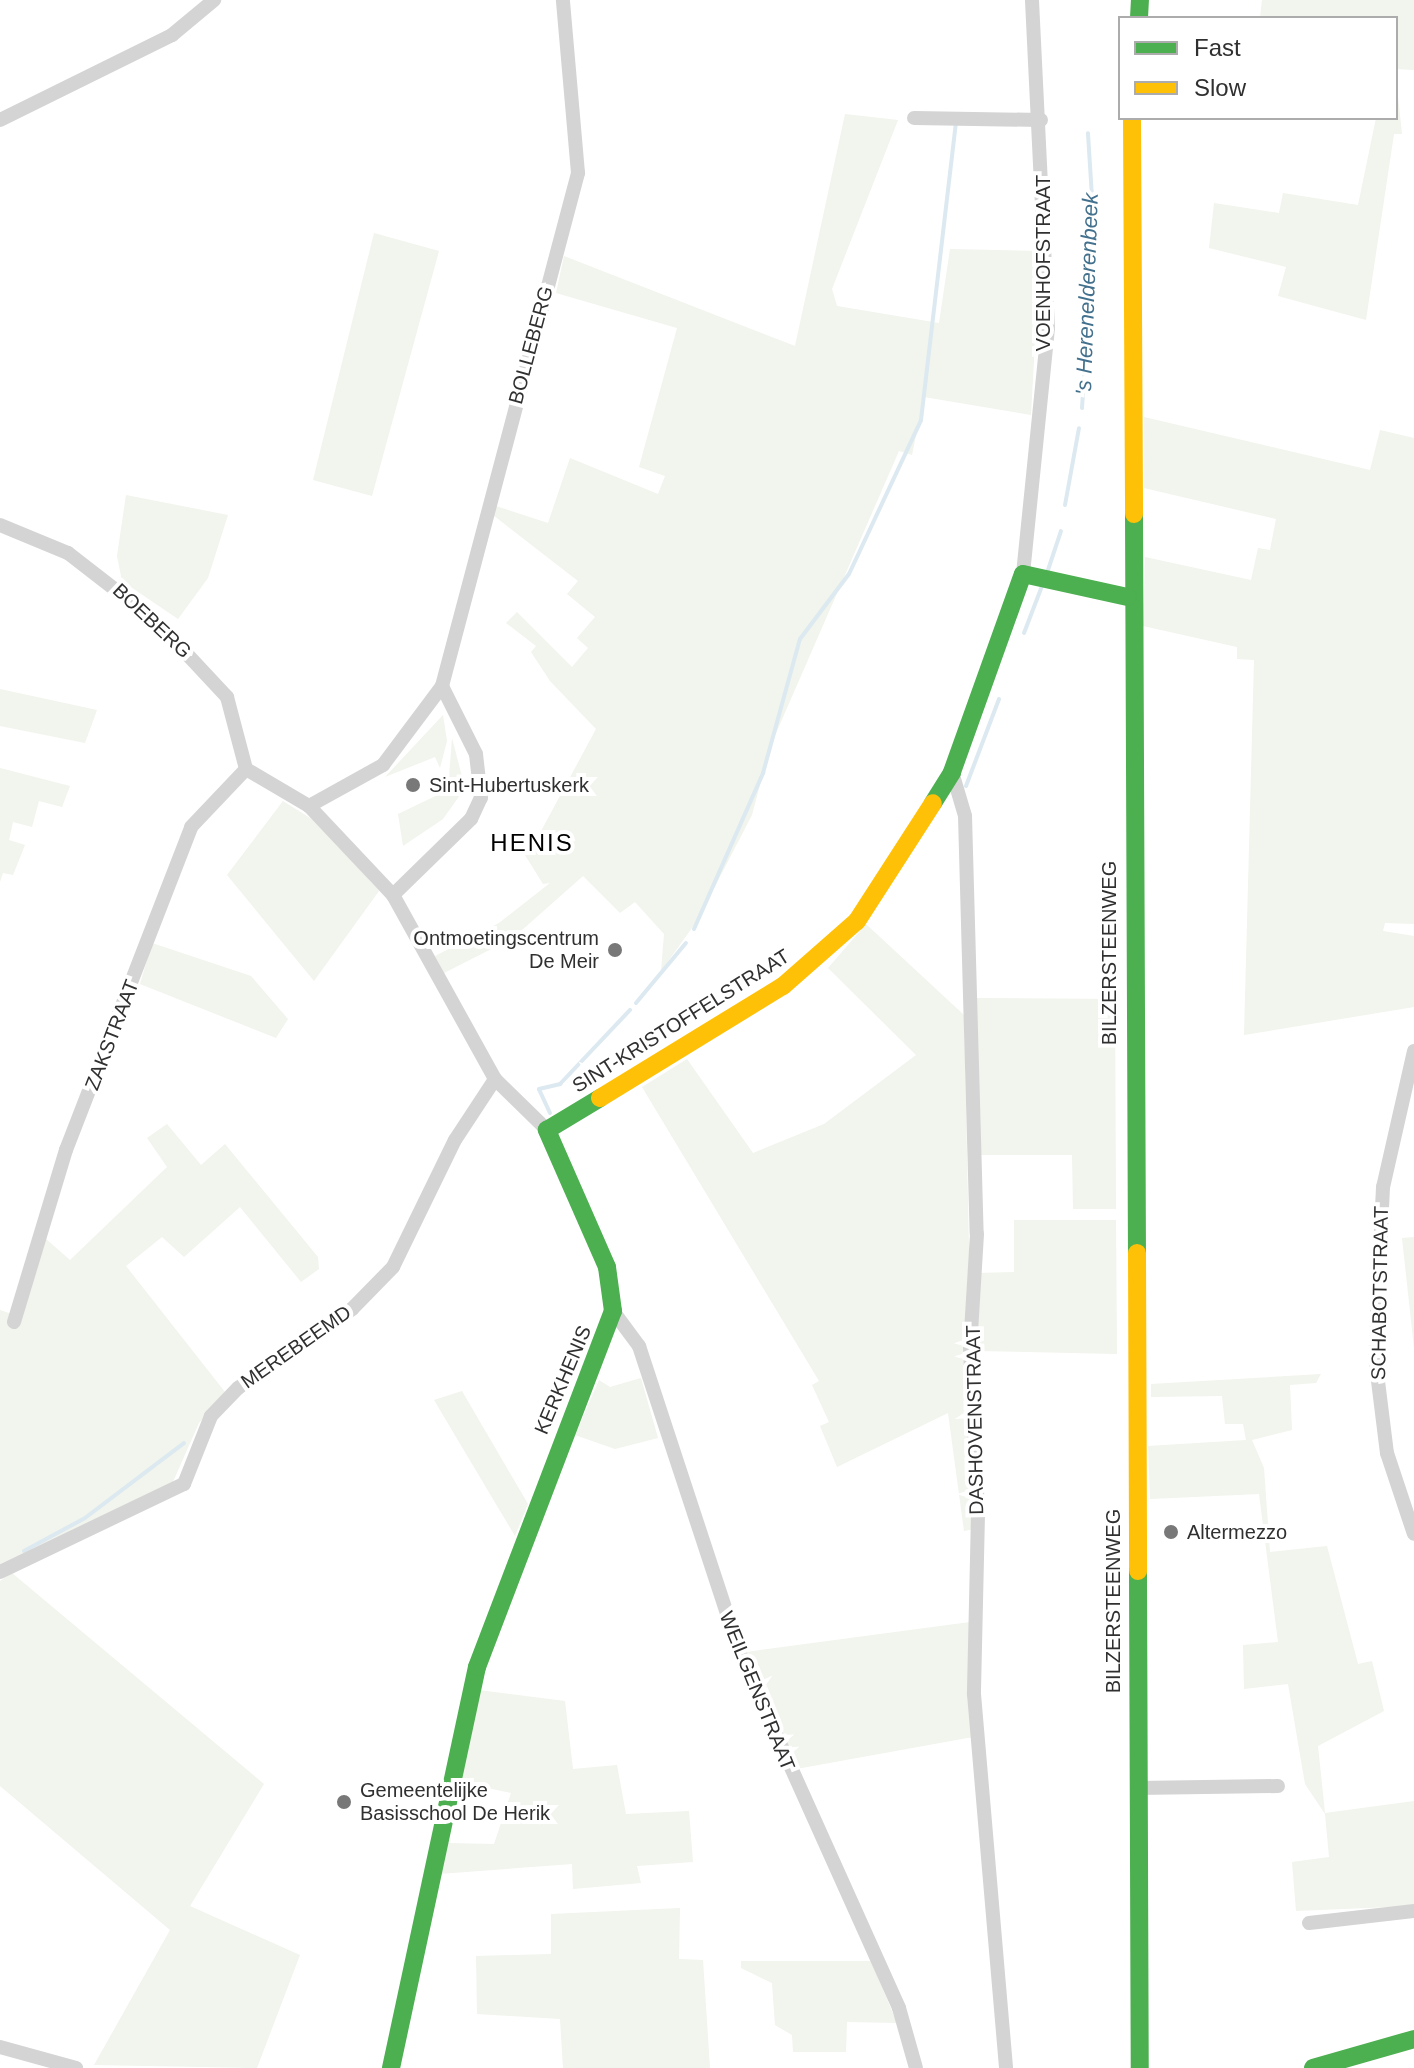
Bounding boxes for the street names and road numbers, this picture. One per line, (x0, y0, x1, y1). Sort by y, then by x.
street label: VOENHOFSTRAAT (1031, 175, 1055, 351)
street label: BOLLEBERG (504, 283, 558, 407)
street label: BOEBERG (108, 578, 196, 664)
street label: BILZERSTEENWEG (1097, 861, 1121, 1045)
street label: SINT-KRISTOFFELSTRAAT (568, 944, 794, 1098)
street label: ZAKSTRAAT (80, 976, 144, 1094)
street label: SCHABOTSTRAAT (1366, 1206, 1394, 1380)
street label: MEREBEEMD (236, 1300, 356, 1394)
street label: KERKHENIS (529, 1322, 597, 1438)
street label: DASHOVENSTRAAT (961, 1325, 989, 1515)
street label: BILZERSTEENWEG (1101, 1509, 1125, 1693)
street label: WEILGENSTRAAT (714, 1608, 800, 1774)

